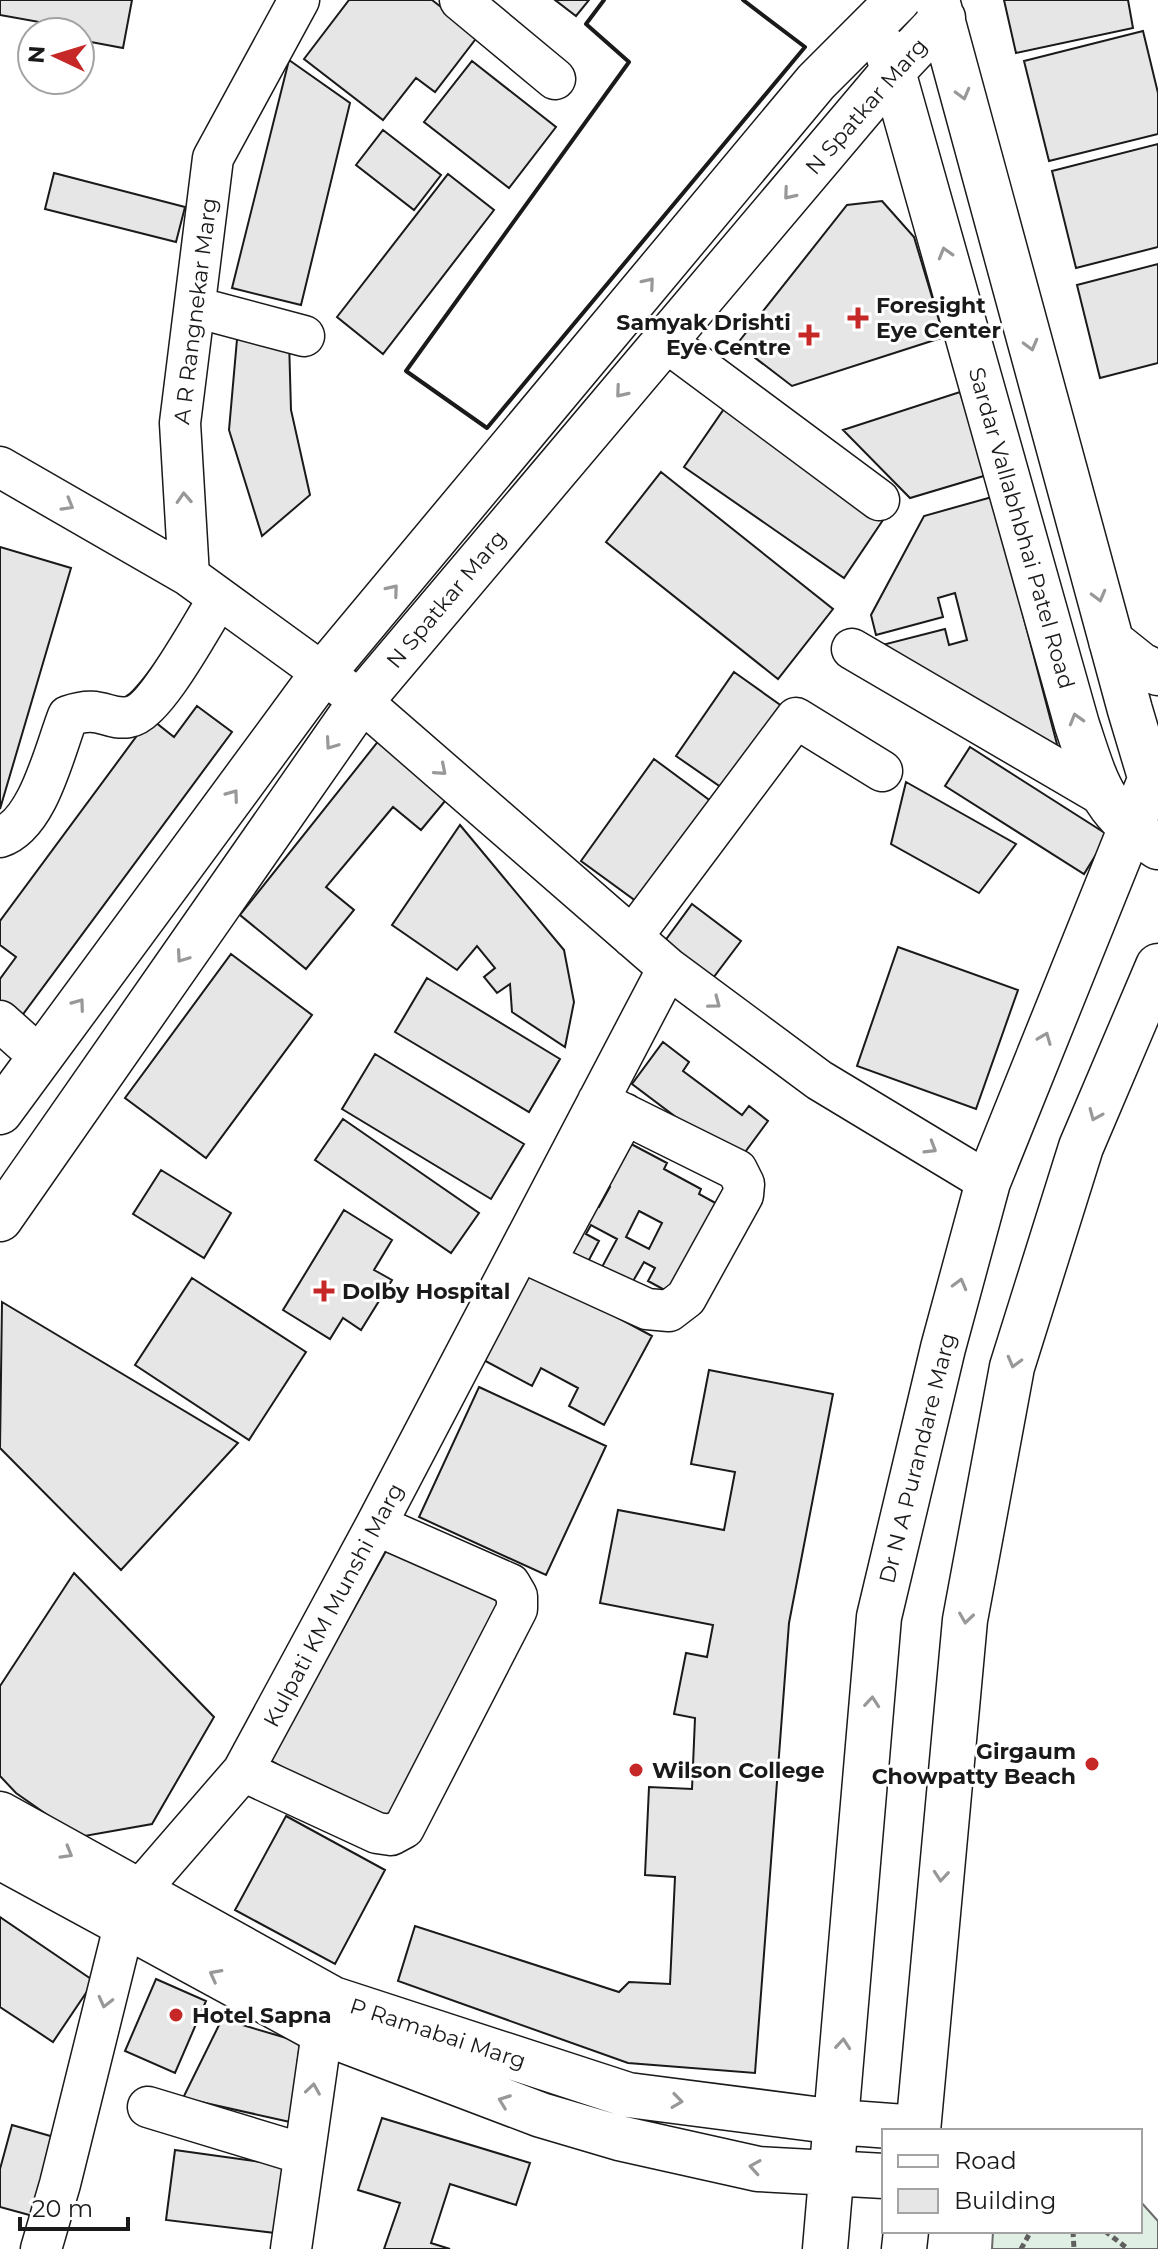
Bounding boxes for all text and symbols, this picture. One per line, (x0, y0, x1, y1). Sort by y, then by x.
north arrow (16, 16, 96, 96)
street label: N Spatkar Marg (800, 33, 933, 180)
text: N (22, 45, 51, 64)
one-way arrow (954, 86, 970, 100)
one-way arrow (784, 185, 799, 199)
street label: A R Rangnekar Marg (168, 196, 223, 426)
one-way arrow (938, 247, 954, 261)
one-way arrow (639, 277, 654, 292)
place label: Foresight Eye Center (876, 292, 1001, 344)
marker: Foresight Eye Center (847, 307, 869, 329)
place label: Samyak Drishti Eye Centre (616, 309, 791, 361)
marker: Samyak Drishti Eye Centre (798, 324, 820, 346)
one-way arrow (1022, 337, 1038, 351)
street label: Sardar Vallabhbhai Patel Road (963, 364, 1080, 692)
one-way arrow (616, 383, 631, 398)
one-way arrow (176, 491, 193, 504)
one-way arrow (59, 495, 74, 511)
street label: N Spatkar Marg (381, 525, 512, 674)
one-way arrow (383, 584, 398, 599)
one-way arrow (1090, 588, 1106, 602)
one-way arrow (1069, 713, 1085, 727)
one-way arrow (326, 735, 341, 749)
one-way arrow (431, 760, 446, 775)
one-way arrow (224, 789, 238, 804)
one-way arrow (177, 948, 192, 962)
one-way arrow (707, 994, 721, 1008)
one-way arrow (69, 999, 84, 1013)
one-way arrow (1035, 1032, 1052, 1046)
one-way arrow (1088, 1107, 1104, 1121)
one-way arrow (922, 1138, 937, 1153)
one-way arrow (951, 1277, 968, 1291)
place label: Dolby Hospital (342, 1278, 510, 1305)
marker: Dolby Hospital (313, 1280, 335, 1302)
street label: Dr N A Purandare Marg (873, 1330, 962, 1586)
one-way arrow (1007, 1355, 1024, 1369)
street label: Kulpati KM Munshi Marg (258, 1479, 409, 1732)
one-way arrow (958, 1611, 975, 1624)
one-way arrow (863, 1695, 880, 1708)
place label: Girgaum Chowpatty Beach (872, 1738, 1076, 1790)
marker: Girgaum Chowpatty Beach (1083, 1755, 1101, 1773)
place label: Wilson College (652, 1757, 825, 1784)
marker: Wilson College (627, 1761, 645, 1779)
one-way arrow (59, 1843, 73, 1859)
one-way arrow (933, 1870, 950, 1883)
one-way arrow (208, 1969, 223, 1984)
street label: P Ramabai Marg (346, 1992, 529, 2075)
one-way arrow (97, 1994, 114, 2008)
place label: Hotel Sapna (192, 2002, 332, 2029)
marker: Hotel Sapna (167, 2006, 185, 2024)
one-way arrow (834, 2037, 851, 2050)
one-way arrow (304, 2082, 321, 2095)
one-way arrow (671, 2092, 684, 2109)
one-way arrow (498, 2094, 512, 2111)
legend (882, 2129, 1142, 2233)
text: Road (954, 2146, 1017, 2175)
one-way arrow (748, 2160, 761, 2177)
scale bar (20, 2181, 128, 2231)
text: Building (954, 2186, 1057, 2215)
text: 20 m (32, 2194, 93, 2223)

